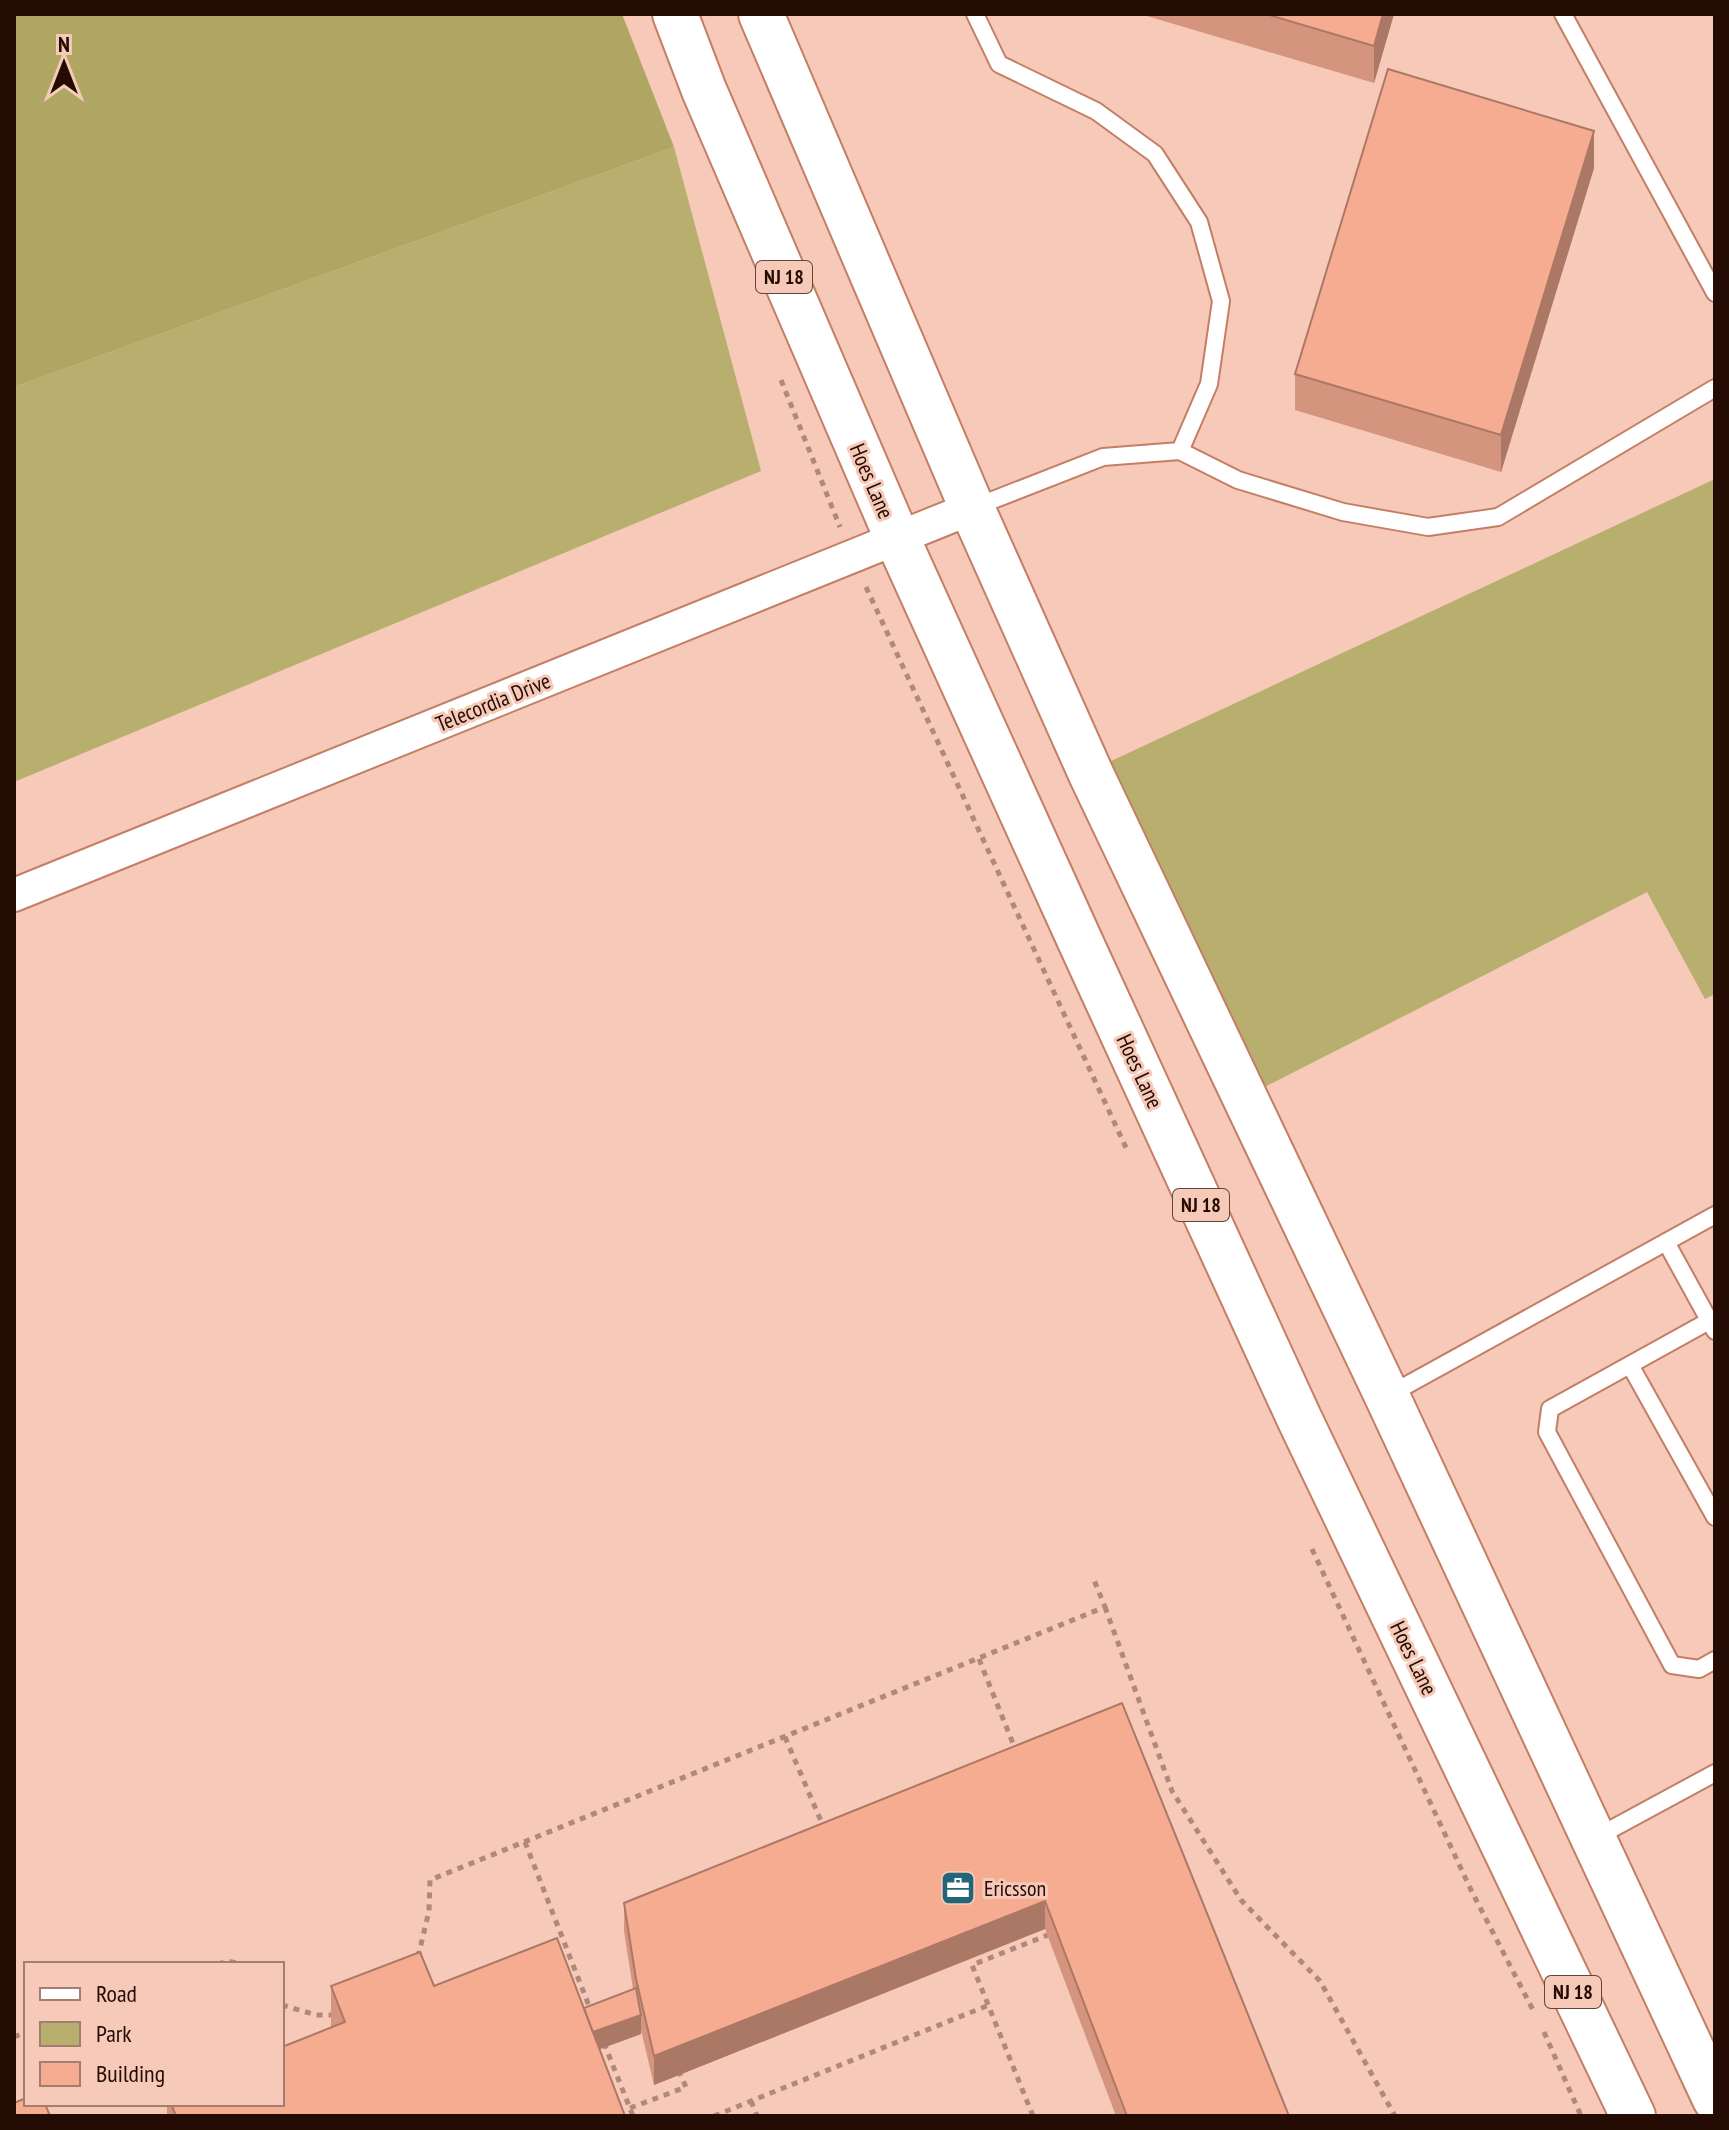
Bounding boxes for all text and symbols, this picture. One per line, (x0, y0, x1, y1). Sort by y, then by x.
north arrow (24, 24, 104, 104)
text: N (58, 30, 70, 58)
road number: NJ 18 (756, 261, 812, 293)
street label: Hoes Lane (844, 439, 900, 523)
street label: Telecordia Drive (431, 666, 555, 738)
street label: Hoes Lane (1111, 1029, 1169, 1113)
road number: NJ 18 (1173, 1189, 1229, 1221)
street label: Hoes Lane (1384, 1616, 1444, 1700)
office icon: Ericsson (939, 1869, 977, 1907)
place label: Ericsson (984, 1874, 1046, 1902)
legend (24, 1962, 284, 2106)
road number: NJ 18 (1545, 1976, 1601, 2008)
text: Road (96, 1978, 137, 2009)
text: Park (96, 2018, 132, 2049)
text: Building (96, 2058, 165, 2089)

